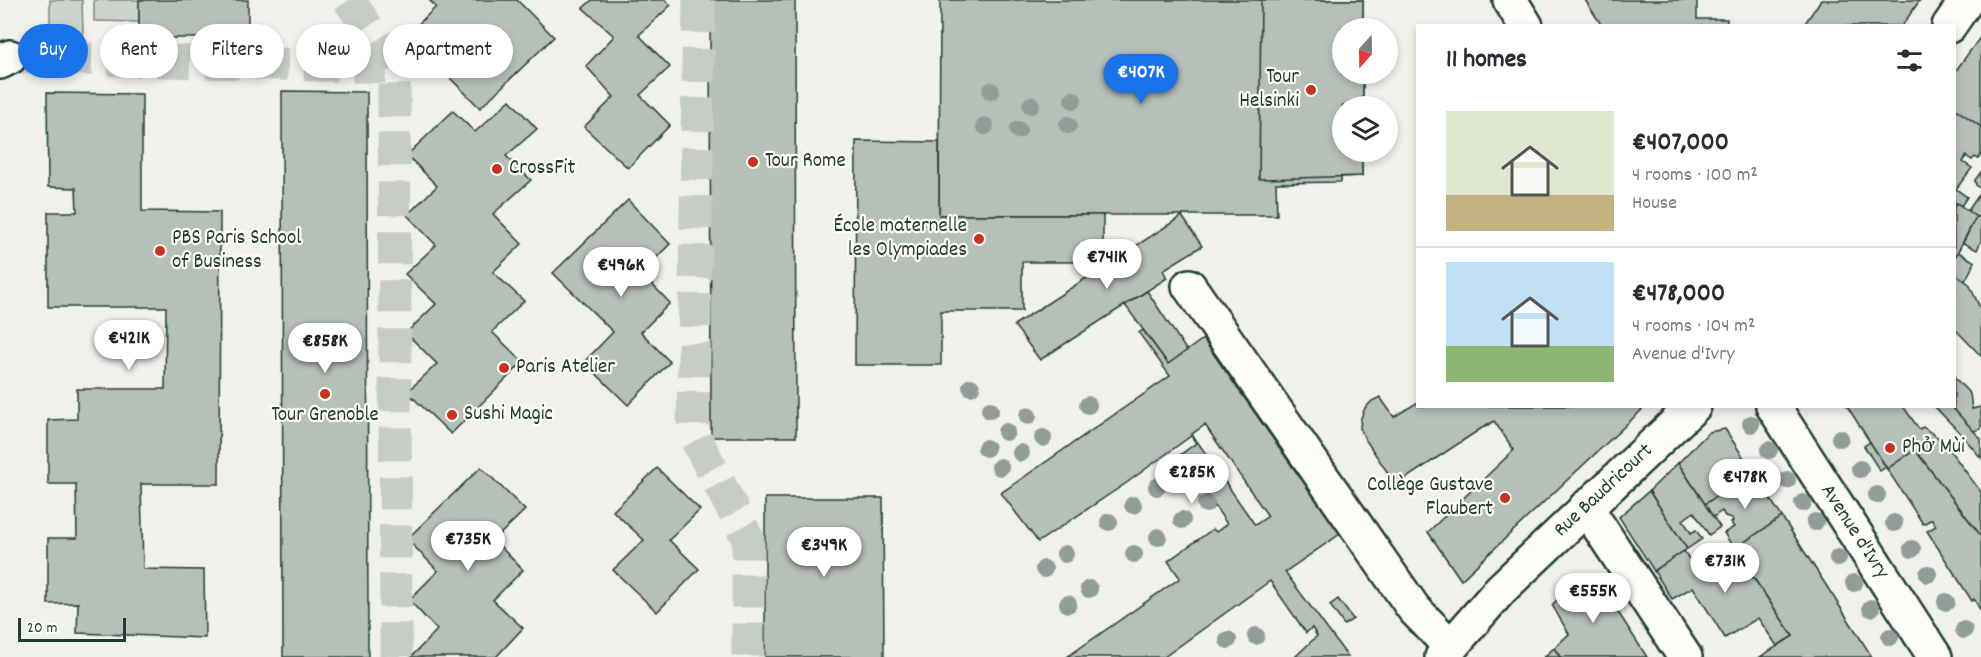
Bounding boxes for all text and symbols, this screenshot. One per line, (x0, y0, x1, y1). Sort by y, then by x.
north arrow (1332, 18, 1398, 84)
map controls (1332, 18, 1398, 162)
chip: Buy (18, 24, 88, 78)
chip: Rent (100, 24, 178, 78)
chip: Filters (190, 24, 284, 78)
chip: New (296, 24, 371, 78)
chip: Apartment (383, 24, 513, 78)
text: 11 homes (1446, 42, 1527, 79)
icon: filters (1893, 44, 1926, 77)
pin: €407K (1099, 54, 1183, 105)
text: €407K (1117, 59, 1165, 87)
place label: Tour Helsinki (1239, 63, 1299, 117)
marker: Tour Helsinki (1304, 83, 1318, 97)
button: layers (1332, 96, 1398, 162)
text: €407,000 (1632, 125, 1729, 162)
icon: home (1494, 135, 1566, 207)
place label: Tour Rome (765, 147, 846, 177)
place label: CrossFit (509, 154, 575, 184)
marker: Tour Rome (746, 155, 760, 169)
marker: CrossFit (490, 162, 504, 176)
text: 4 rooms · 100 m² (1632, 162, 1758, 190)
text: House (1632, 190, 1677, 218)
place label: École maternelle les Olympiades (833, 212, 967, 266)
place label: PBS Paris School of Business (172, 224, 301, 278)
marker: École maternelle les Olympiades (972, 232, 986, 246)
pin: €741K (1065, 239, 1149, 290)
marker: PBS Paris School of Business (153, 244, 167, 258)
text: €741K (1087, 244, 1127, 272)
pin: €496K (579, 247, 663, 298)
text: €496K (597, 252, 645, 280)
text: €478,000 (1632, 276, 1725, 313)
icon: home (1494, 286, 1566, 358)
text: 4 rooms · 104 m² (1632, 313, 1755, 341)
pin: €421K (87, 320, 171, 371)
pin: €858K (283, 323, 367, 374)
text: €421K (108, 325, 150, 353)
text: €858K (302, 328, 348, 356)
text: Avenue d'Ivry (1632, 341, 1735, 369)
place label: Paris Atelier (516, 353, 615, 383)
marker: Paris Atelier (497, 361, 511, 375)
marker: Tour Grenoble (318, 387, 332, 401)
place label: Sushi Magic (464, 400, 553, 430)
place label: Tour Grenoble (271, 401, 379, 431)
marker: Sushi Magic (445, 408, 459, 422)
place label: Phở Mùi (1902, 433, 1965, 463)
street label: Rue Baudricourt (1548, 437, 1661, 545)
marker: Phở Mùi (1883, 441, 1897, 455)
pin: €285K (1150, 454, 1234, 505)
text: €285K (1169, 459, 1215, 487)
pin: €478K (1703, 459, 1787, 510)
text: €478K (1723, 464, 1767, 492)
place label: Collège Gustave Flaubert (1367, 471, 1493, 525)
street label: Avenue d'Ivry (1812, 479, 1896, 586)
marker: Collège Gustave Flaubert (1498, 491, 1512, 505)
pin: €735K (426, 521, 510, 572)
text: €735K (445, 526, 491, 554)
pin: €349K (782, 527, 866, 578)
text: €349K (801, 532, 847, 560)
pin: €731K (1683, 543, 1767, 594)
text: €731K (1704, 548, 1746, 576)
pin: €555K (1551, 573, 1635, 624)
text: €555K (1569, 578, 1617, 606)
scale bar (18, 615, 126, 642)
text: 20 m (27, 617, 57, 640)

